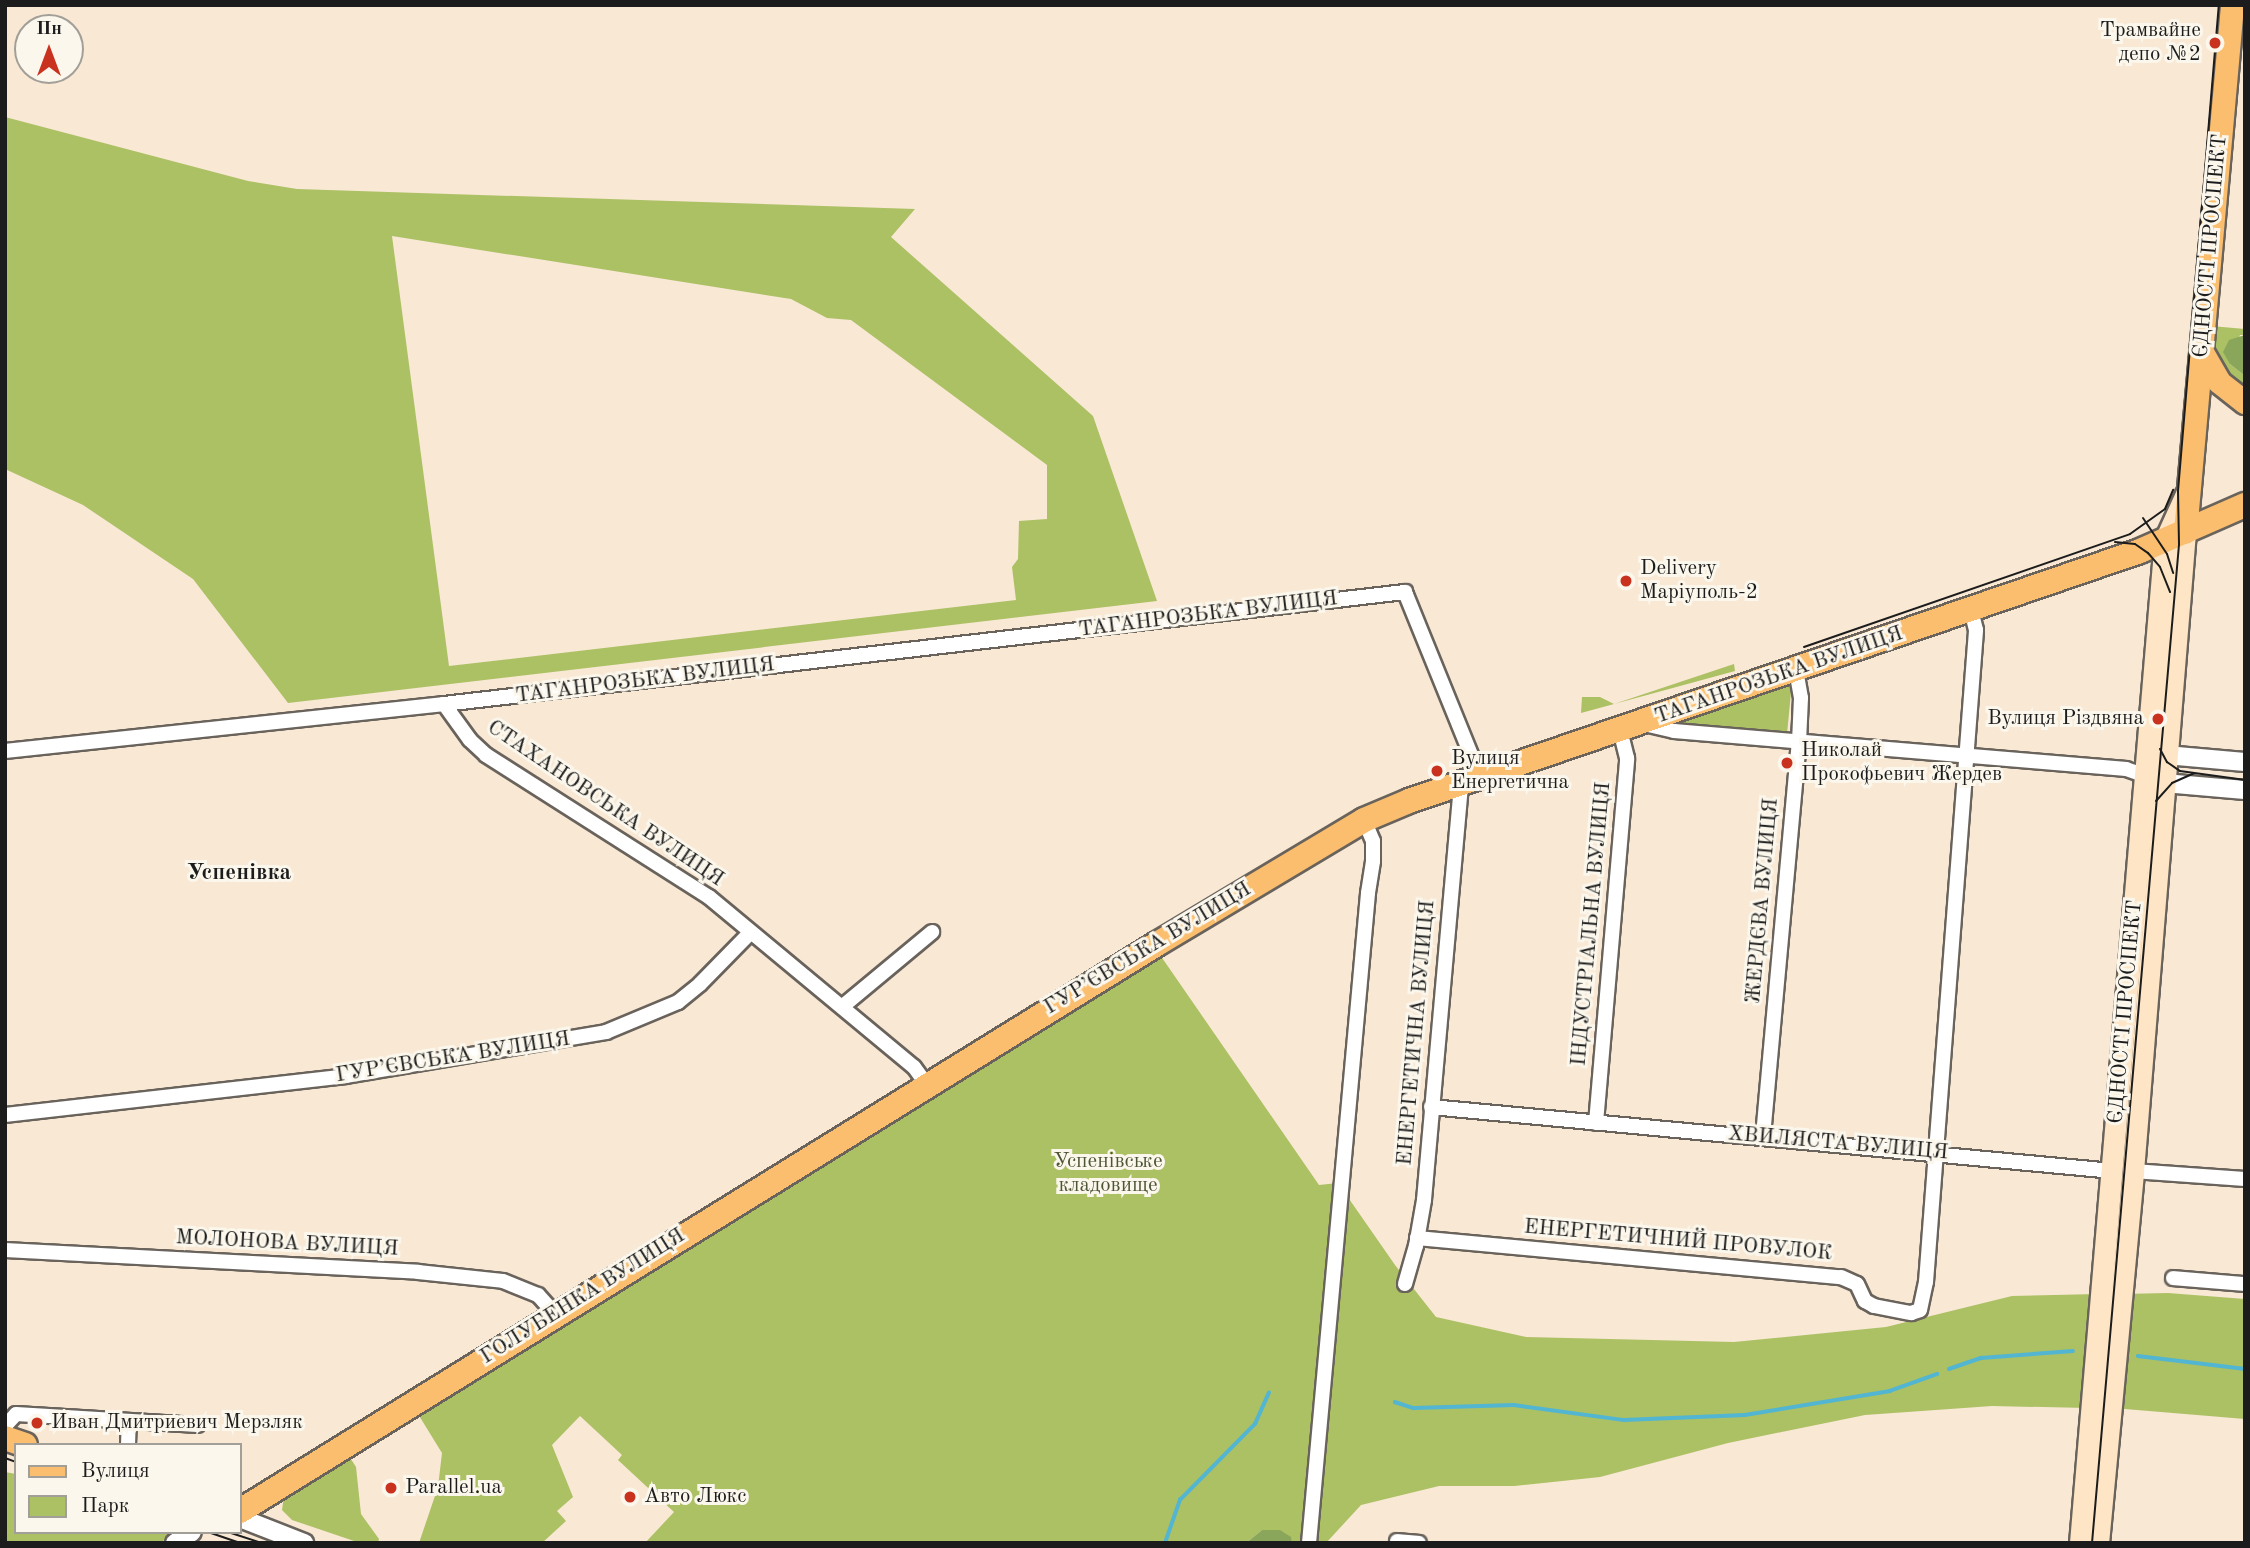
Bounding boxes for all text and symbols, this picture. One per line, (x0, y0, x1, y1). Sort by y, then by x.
north arrow (14, 14, 84, 84)
place label: Трамвайне депо №2 (2100, 18, 2201, 68)
text: Пн (36, 20, 62, 39)
marker: Трамвайне депо №2 (2207, 35, 2223, 51)
street label: ЄДНОСТІ ПРОСПЕКТ (2189, 133, 2233, 359)
place label: Delivery Марiуполь-2 (1640, 556, 1758, 606)
marker: Delivery Марiуполь-2 (1618, 573, 1634, 589)
street label: ТАГАНРОЗЬКА ВУЛИЦЯ (1077, 587, 1339, 643)
street label: ТАГАНРОЗЬКА ВУЛИЦЯ (1652, 622, 1906, 730)
street label: ТАГАНРОЗЬКА ВУЛИЦЯ (514, 653, 776, 709)
place label: Вулиця Різдвяна (1987, 706, 2144, 732)
marker: Вулиця Різдвяна (2150, 711, 2166, 727)
street label: СТАХАНОВСЬКА ВУЛИЦЯ (482, 715, 728, 893)
place label: Николай Прокофьевич Жердев (1801, 738, 2002, 788)
place label: Вулиця Енергетична (1451, 746, 1569, 796)
marker: Николай Прокофьевич Жердев (1779, 755, 1795, 771)
marker: Вулиця Енергетична (1429, 763, 1445, 779)
street label: ІНДУСТРІАЛЬНА ВУЛИЦЯ (1567, 781, 1617, 1067)
street label: ЖЕРДЄВА ВУЛИЦЯ (1741, 797, 1785, 1005)
district label: Успенівка (187, 859, 291, 887)
street label: ГУР’ЄВСЬКА ВУЛИЦЯ (1040, 877, 1256, 1021)
street label: ЕНЕРГЕТИЧНА ВУЛИЦЯ (1393, 899, 1441, 1167)
street label: ЄДНОСТІ ПРОСПЕКТ (2104, 899, 2148, 1125)
street label: ГУР’ЄВСЬКА ВУЛИЦЯ (334, 1027, 572, 1089)
street label: ХВИЛЯСТА ВУЛИЦЯ (1727, 1122, 1949, 1166)
park label: Успенівське кладовище (1053, 1149, 1163, 1199)
street label: ЕНЕРГЕТИЧНИЙ ПРОВУЛОК (1523, 1215, 1833, 1267)
street label: ГОЛУБЕНКА ВУЛИЦЯ (476, 1224, 690, 1370)
street label: МОЛОНОВА ВУЛИЦЯ (175, 1226, 399, 1262)
place label: Иван Дмитриевич Мерзляк (51, 1410, 303, 1436)
marker: Иван Дмитриевич Мерзляк (29, 1415, 45, 1431)
legend (14, 1443, 242, 1534)
text: Вулиця (81, 1461, 150, 1482)
place label: Parallel.ua (405, 1475, 502, 1501)
marker: Parallel.ua (383, 1480, 399, 1496)
place label: Авто Люкс (644, 1484, 746, 1510)
marker: Авто Люкс (622, 1489, 638, 1505)
text: Парк (81, 1496, 129, 1517)

